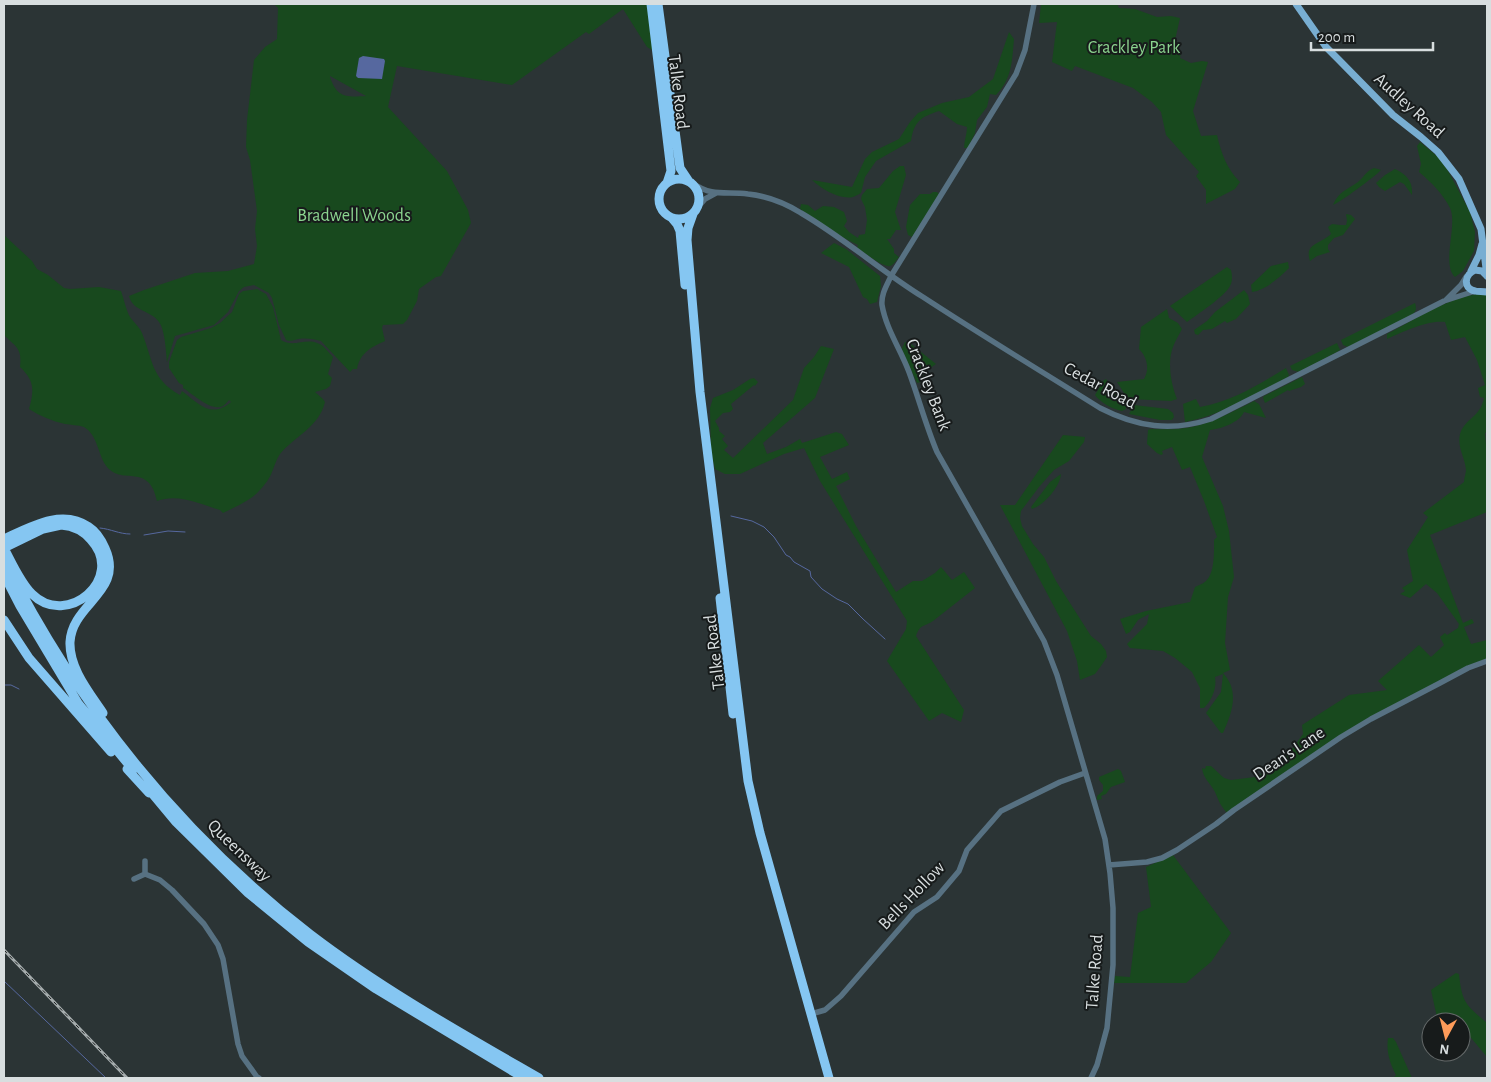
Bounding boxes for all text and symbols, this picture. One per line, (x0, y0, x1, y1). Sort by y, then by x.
scale bar (1311, 20, 1434, 52)
text: 200 m (1318, 30, 1355, 45)
park label: Crackley Park (1088, 39, 1181, 57)
street label: Talke Road (664, 53, 692, 131)
street label: Audley Road (1370, 70, 1448, 142)
park label: Bradwell Woods (297, 207, 411, 225)
street label: Crackley Bank (902, 337, 954, 434)
street label: Cedar Road (1061, 359, 1139, 413)
street label: Talke Road (701, 613, 729, 691)
street label: Dean's Lane (1250, 724, 1328, 784)
street label: Queensway (204, 816, 275, 886)
street label: Bells Hollow (875, 859, 949, 933)
street label: Talke Road (1083, 934, 1107, 1010)
north arrow (1421, 1012, 1471, 1062)
text: N (1439, 1041, 1450, 1056)

